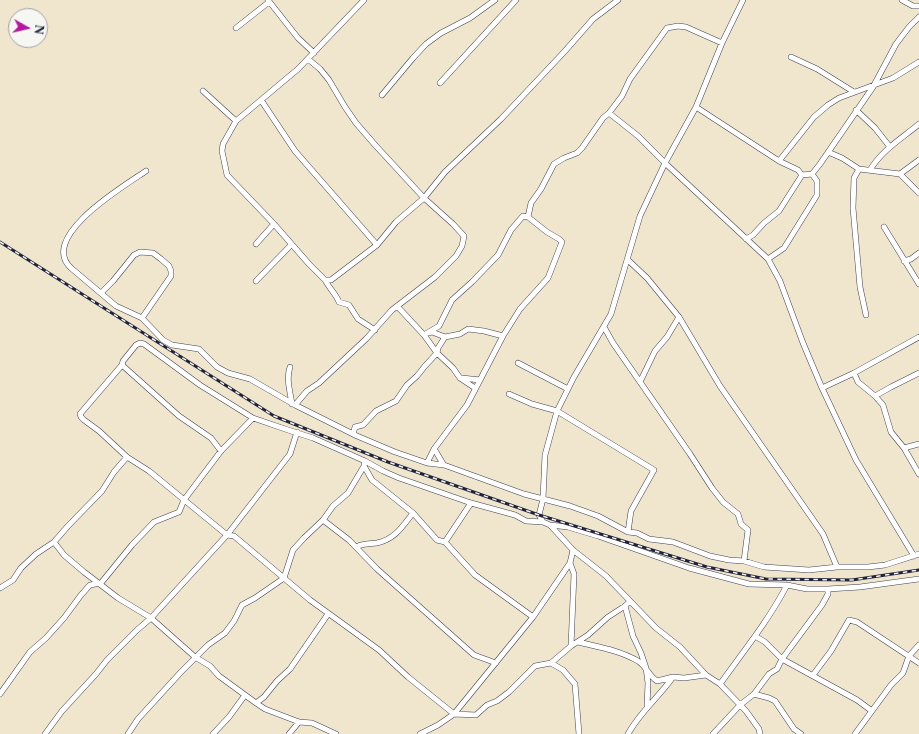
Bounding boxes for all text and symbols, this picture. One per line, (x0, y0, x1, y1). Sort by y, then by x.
north arrow (8, 8, 48, 48)
text: N (31, 24, 46, 35)

